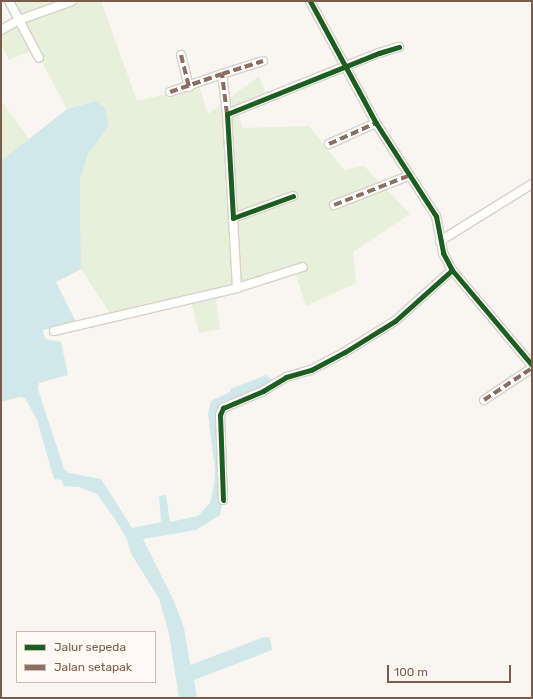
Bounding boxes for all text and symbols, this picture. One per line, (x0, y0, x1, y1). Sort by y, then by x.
legend (16, 631, 156, 683)
text: Jalur sepeda (54, 640, 126, 654)
scale bar (389, 657, 513, 683)
text: Jalan setapak (54, 660, 132, 674)
text: 100 m (394, 665, 428, 679)

